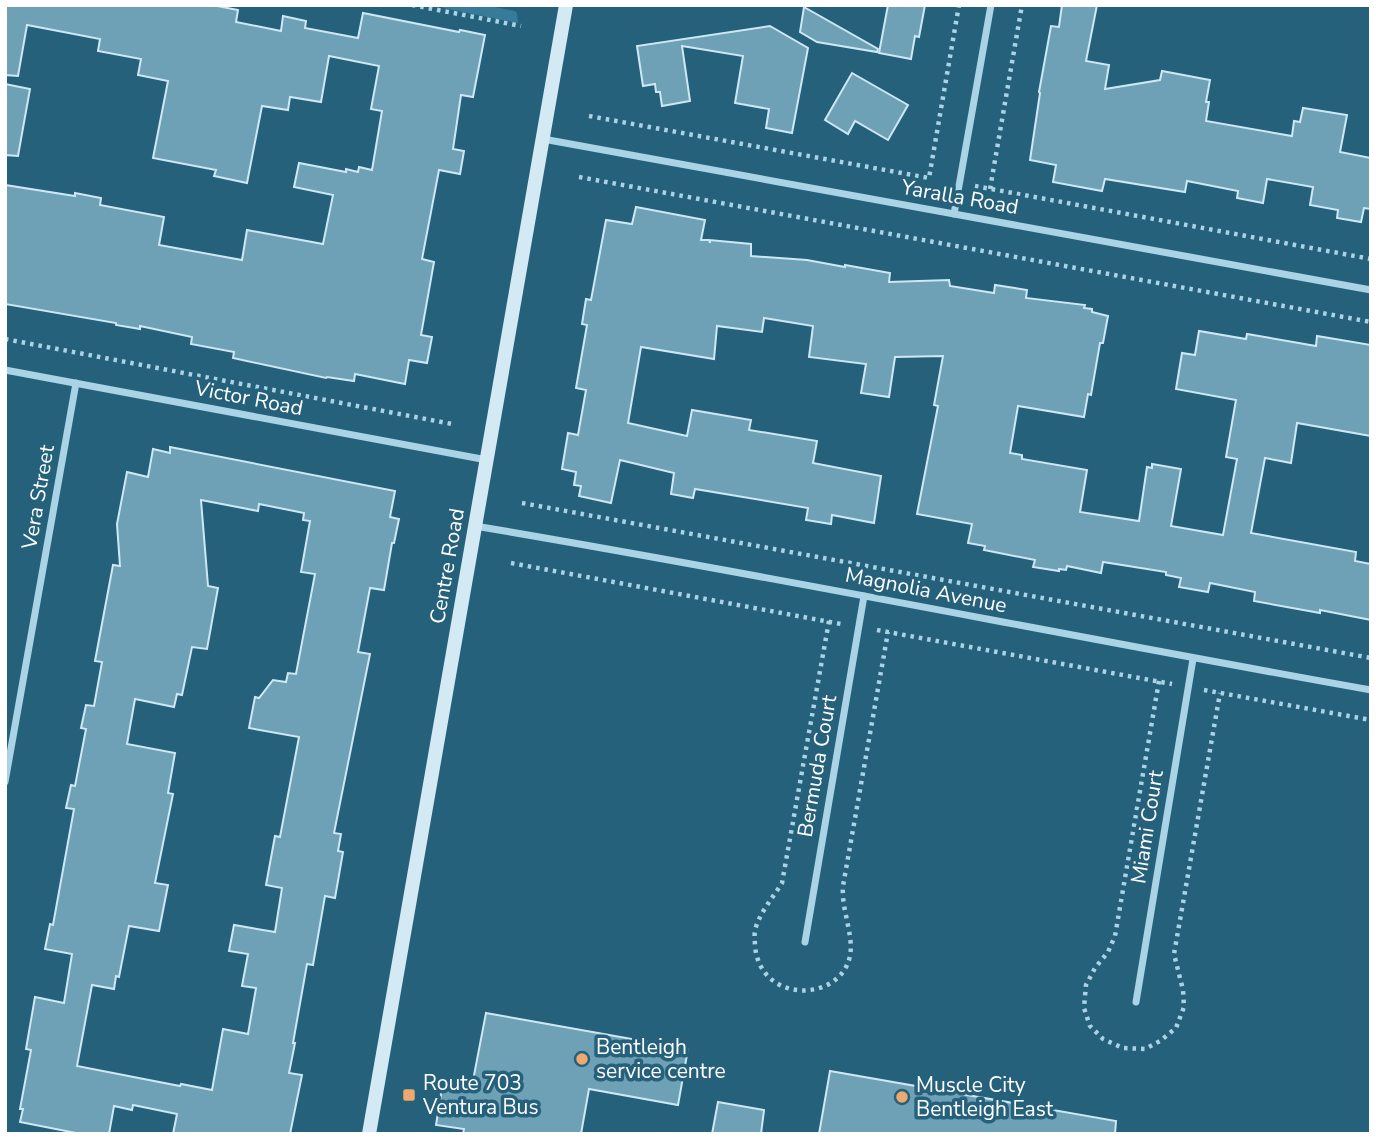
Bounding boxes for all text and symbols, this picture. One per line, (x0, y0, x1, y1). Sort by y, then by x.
street label: Yaralla Road (898, 173, 1021, 221)
street label: Victor Road (191, 374, 306, 422)
street label: Vera Street (15, 442, 61, 552)
street label: Centre Road (423, 506, 471, 626)
street label: Magnolia Avenue (843, 561, 1009, 619)
street label: Bermuda Court (791, 692, 843, 839)
street label: Miami Court (1124, 768, 1170, 886)
place label: Bentleigh service centre (596, 1033, 726, 1085)
marker: Bentleigh service centre (574, 1051, 590, 1067)
place label: Route 703 Ventura Bus (422, 1069, 538, 1121)
place label: Muscle City Bentleigh East (916, 1071, 1054, 1123)
marker: Route 703 Ventura Bus (401, 1087, 417, 1103)
marker: Muscle City Bentleigh East (894, 1089, 910, 1105)

